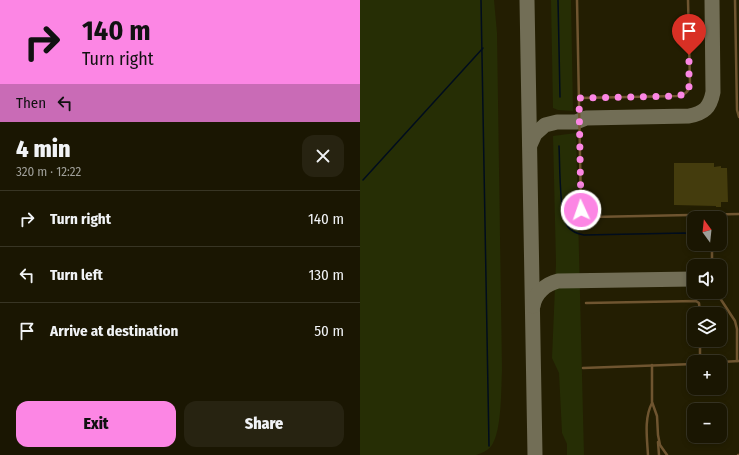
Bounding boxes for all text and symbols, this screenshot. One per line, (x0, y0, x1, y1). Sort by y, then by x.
text: 140 m (82, 14, 151, 47)
pin (672, 14, 706, 55)
icon: right (16, 16, 68, 68)
icon: arrive (678, 20, 700, 42)
text: Turn right (82, 48, 154, 70)
icon: left (54, 92, 76, 114)
text: Then (16, 94, 46, 112)
text: 4 min (16, 135, 70, 163)
button: close (302, 135, 344, 177)
text: 320 m · 12:22 (16, 164, 81, 179)
position arrow (560, 189, 602, 231)
icon: right (16, 208, 38, 230)
text: Turn right (50, 210, 111, 228)
text: 140 m (308, 210, 344, 228)
north arrow (687, 211, 727, 251)
map controls (687, 211, 727, 443)
button: sound (687, 259, 727, 299)
icon: left (16, 264, 38, 286)
text: Turn left (50, 266, 103, 284)
text: 130 m (309, 266, 344, 284)
button: layers (687, 307, 727, 347)
icon: arrive (16, 320, 38, 342)
text: Arrive at destination (50, 322, 178, 340)
text: 50 m (314, 322, 344, 340)
button: + (687, 355, 727, 395)
button: Exit (16, 401, 176, 447)
button: Share (184, 401, 344, 447)
button: − (687, 403, 727, 443)

